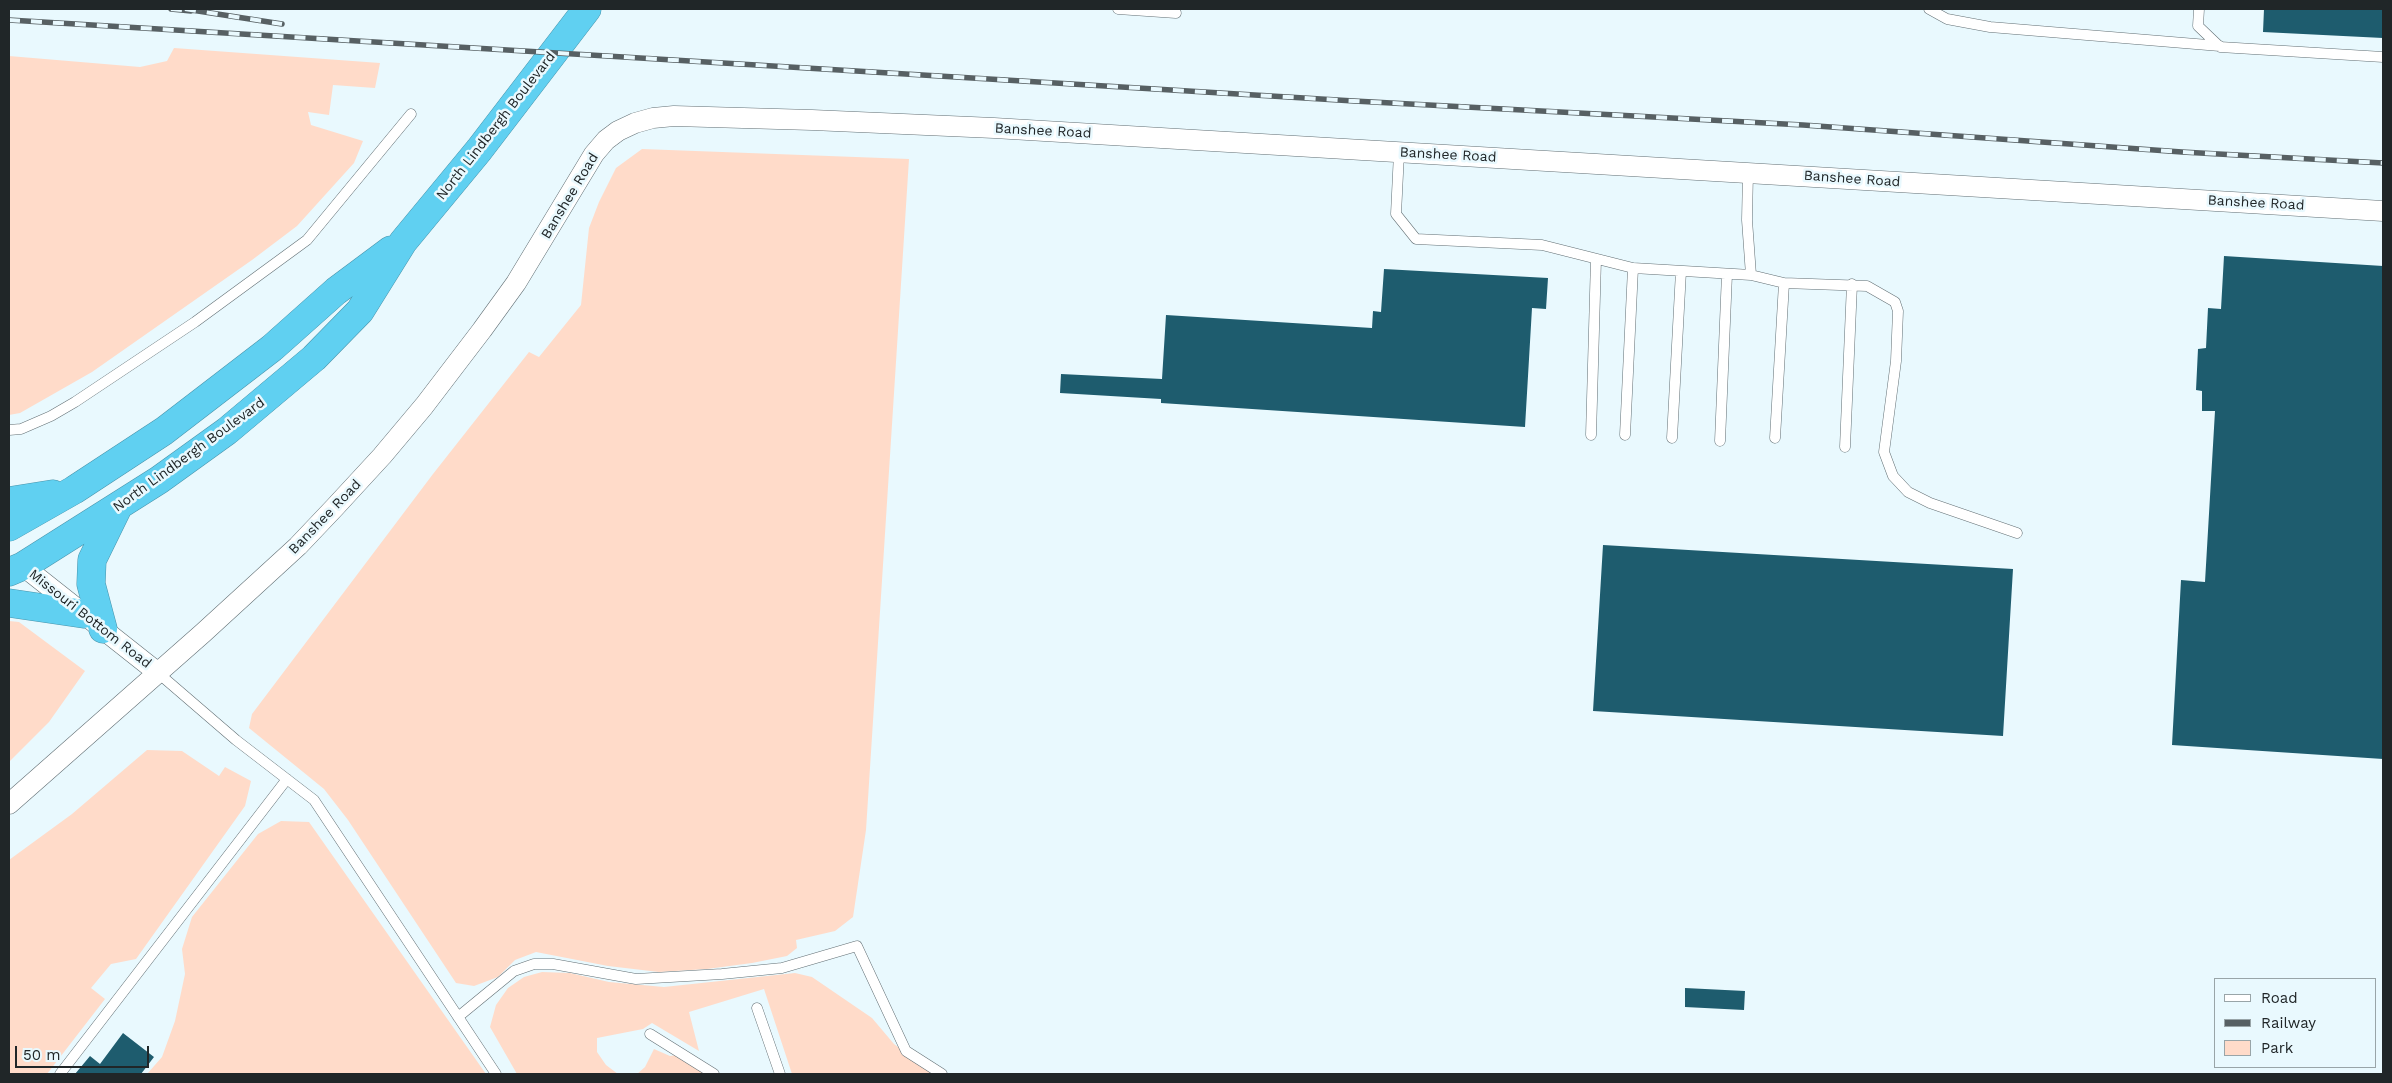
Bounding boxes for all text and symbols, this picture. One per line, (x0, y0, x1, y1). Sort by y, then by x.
street label: North Lindbergh Boulevard (433, 49, 559, 203)
street label: Banshee Road (994, 120, 1092, 142)
street label: Banshee Road (1399, 144, 1497, 166)
street label: Banshee Road (538, 150, 602, 242)
street label: Banshee Road (1803, 167, 1901, 191)
street label: Banshee Road (2207, 192, 2305, 214)
street label: North Lindbergh Boulevard (110, 394, 268, 516)
street label: Banshee Road (285, 476, 365, 558)
street label: Missouri Bottom Road (25, 566, 155, 672)
legend (2214, 978, 2377, 1068)
text: Road (2261, 989, 2298, 1007)
text: Railway (2261, 1014, 2316, 1032)
scale bar (18, 1036, 151, 1068)
text: Park (2261, 1039, 2293, 1057)
text: 50 m (23, 1046, 60, 1064)

